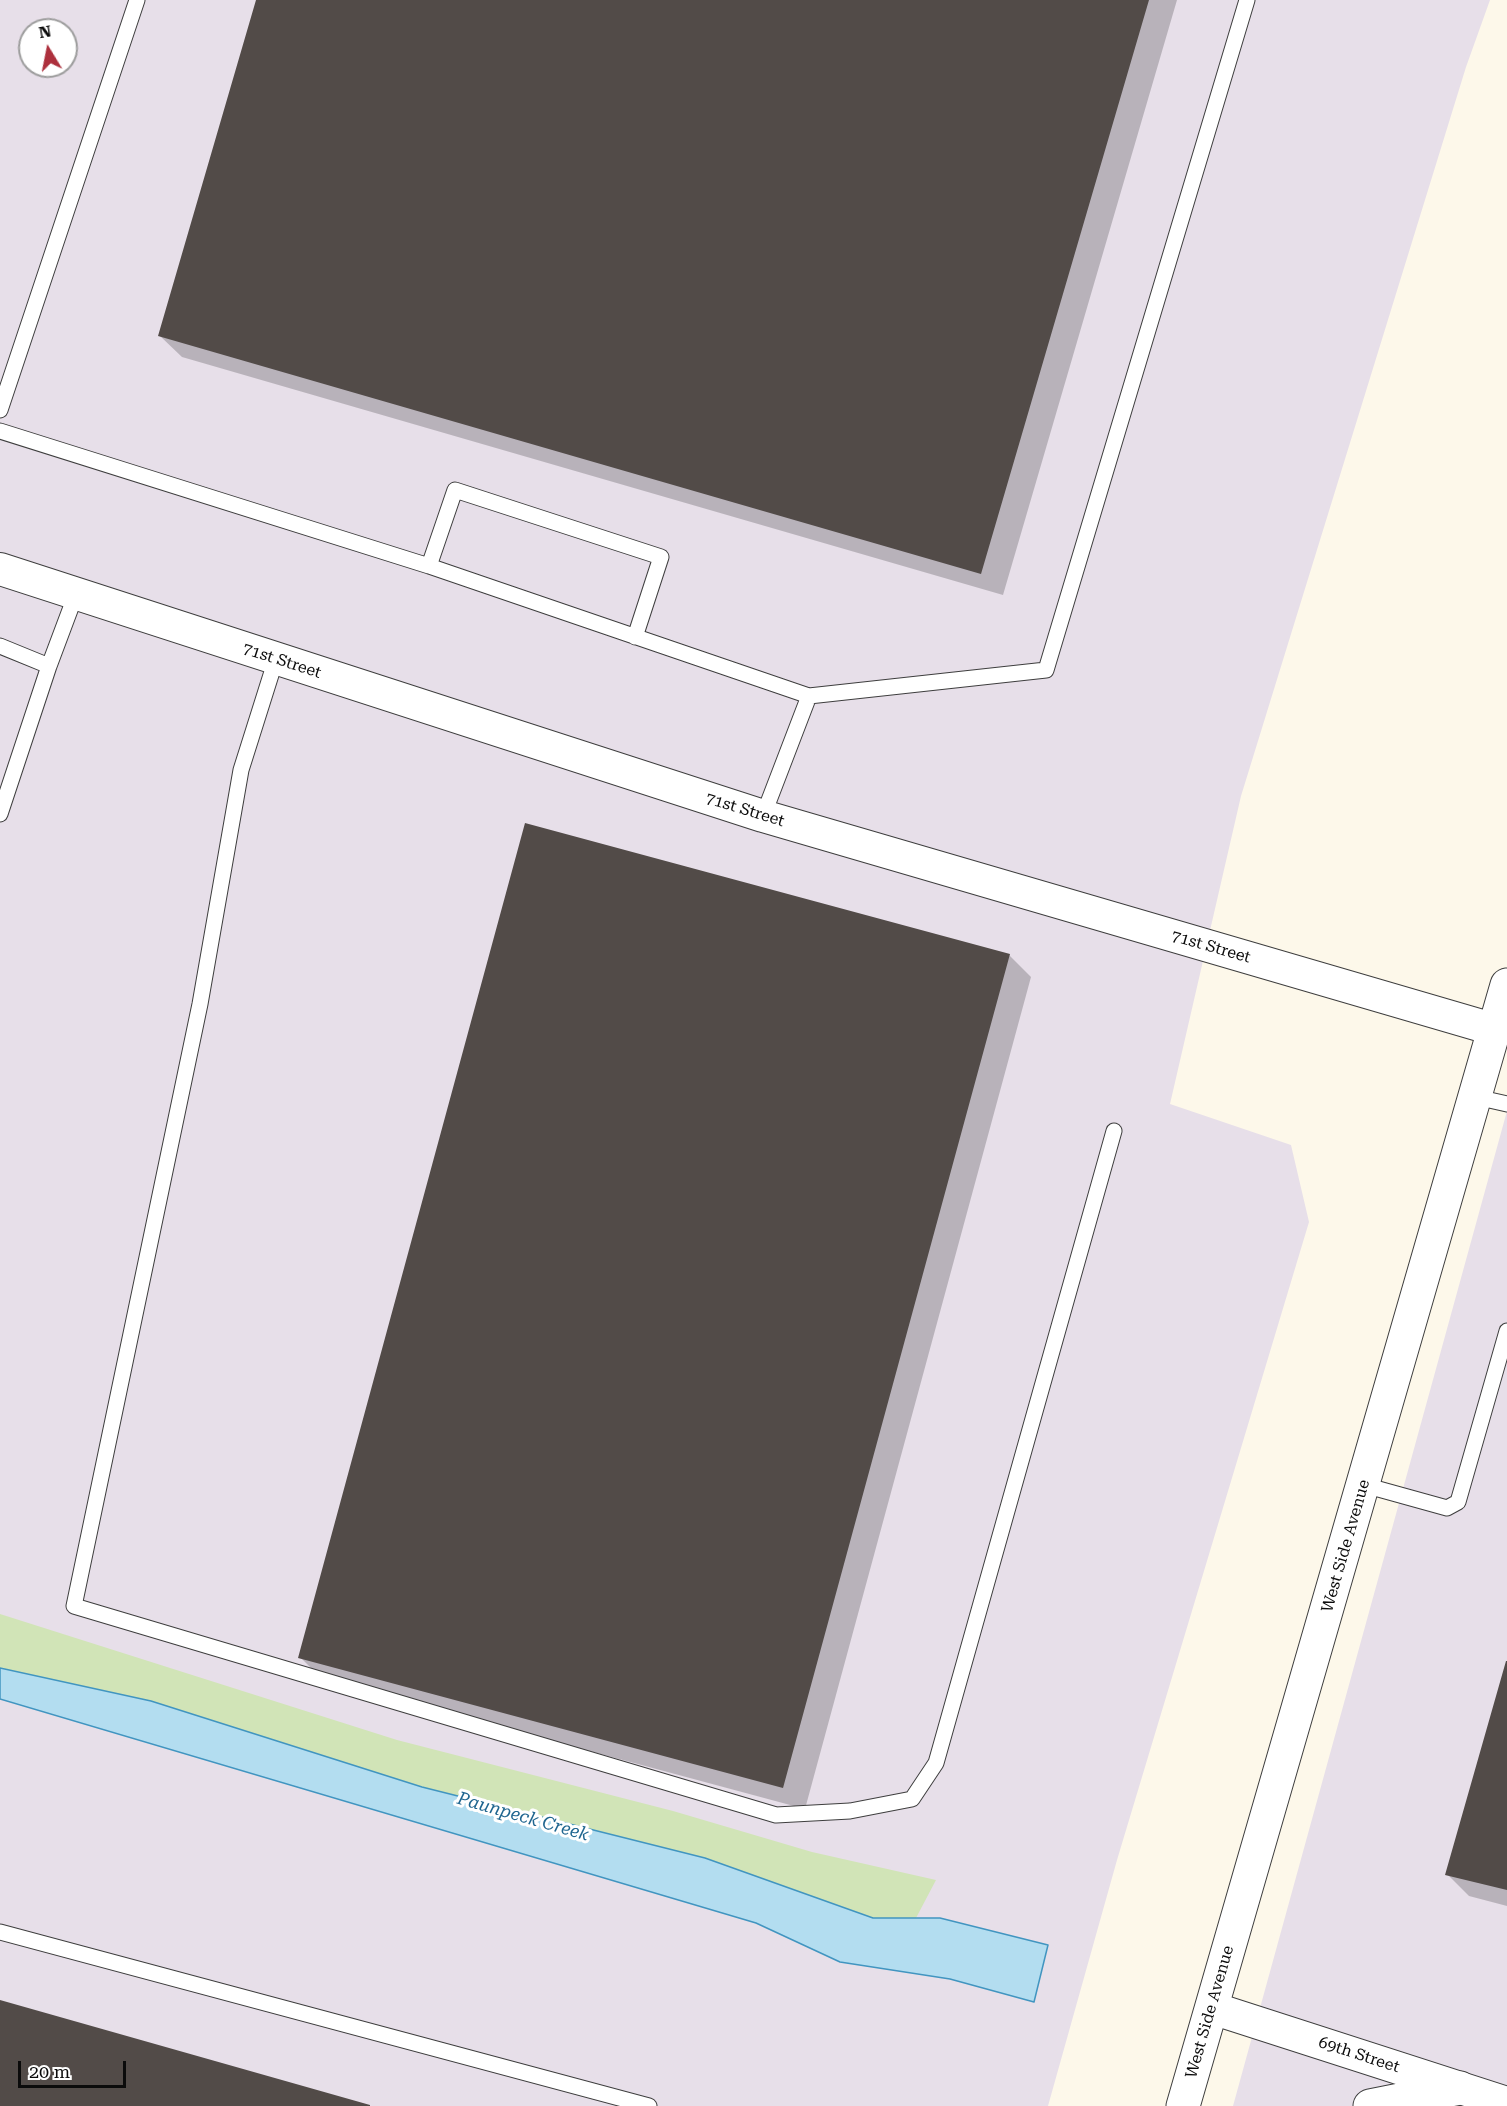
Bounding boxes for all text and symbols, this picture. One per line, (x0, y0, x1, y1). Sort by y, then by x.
north arrow (18, 18, 78, 78)
text: N (37, 21, 53, 42)
street label: 71st Street (240, 639, 324, 683)
street label: 71st Street (703, 789, 787, 831)
street label: 71st Street (1169, 927, 1253, 967)
street label: West Side Avenue (1318, 1477, 1374, 1615)
water label: Paunpeck Creek (455, 1788, 591, 1846)
street label: West Side Avenue (1182, 1943, 1238, 2081)
street label: 69th Street (1316, 2033, 1402, 2077)
scale bar (21, 2049, 129, 2087)
text: 20 m (29, 2061, 70, 2082)

